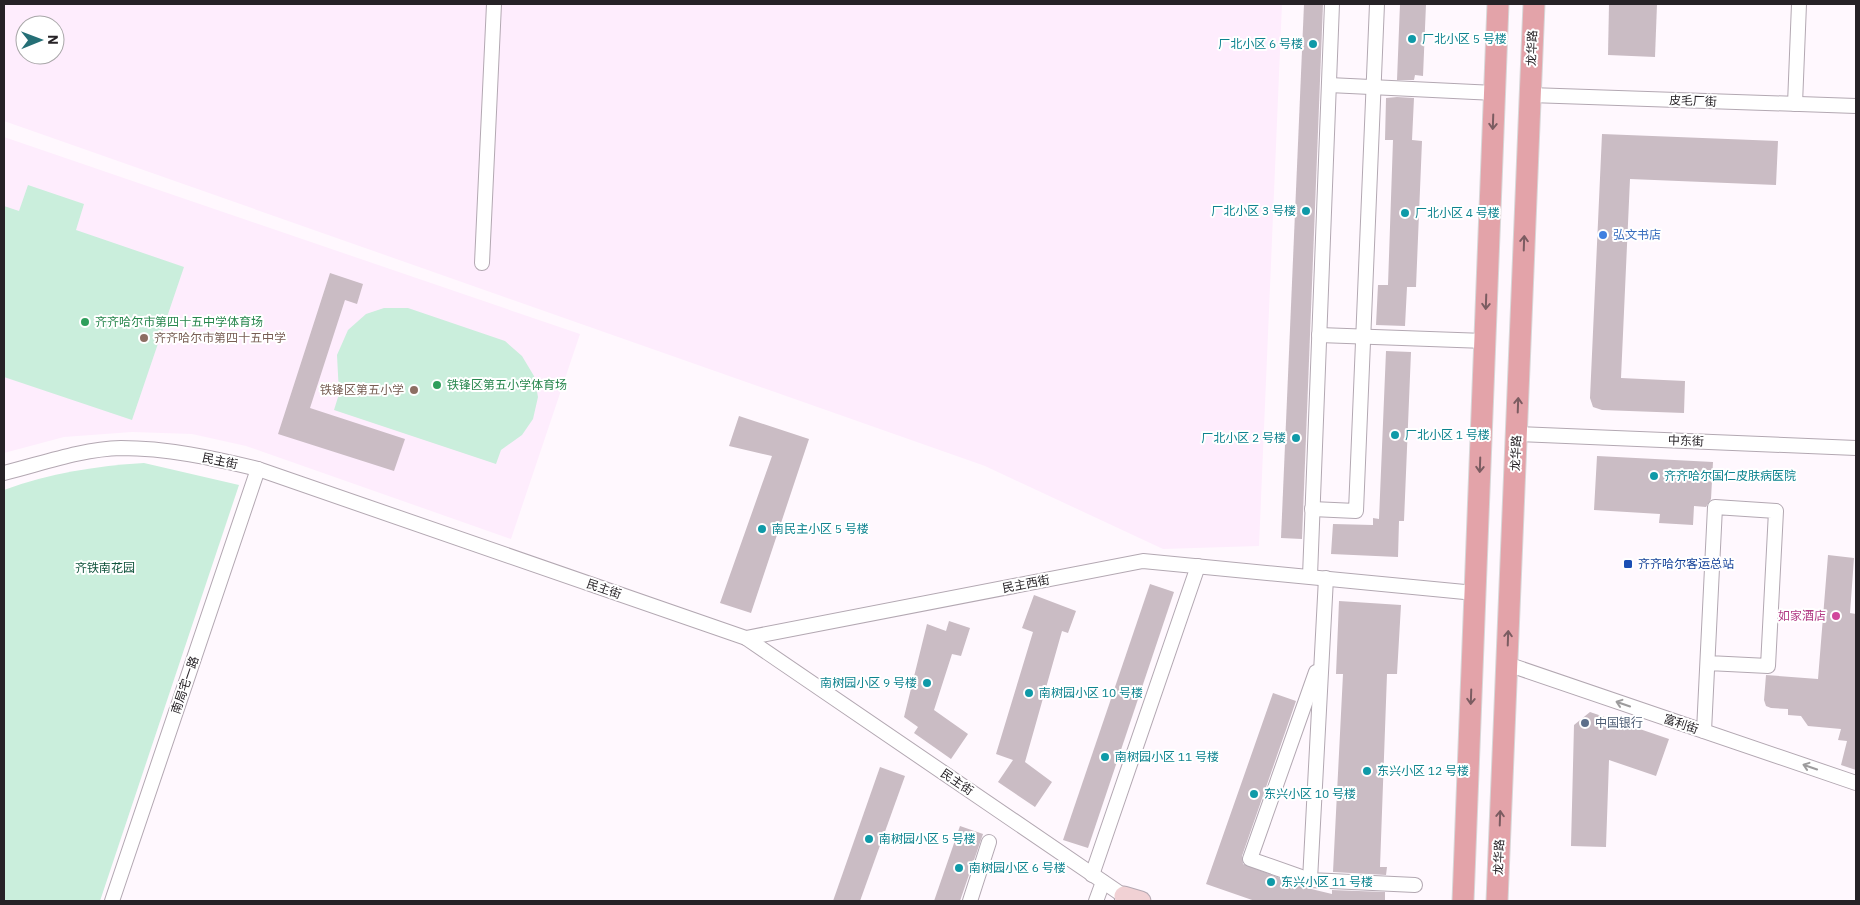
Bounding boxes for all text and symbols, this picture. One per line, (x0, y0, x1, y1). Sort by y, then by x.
north arrow (15, 15, 65, 65)
street label: 龙华路 (1523, 30, 1540, 66)
place label: 厂北小区 5 号楼 (1422, 31, 1507, 46)
marker: 厂北小区 5 号楼 (1406, 33, 1418, 45)
text: N (44, 35, 62, 45)
place label: 厂北小区 6 号楼 (1218, 36, 1303, 51)
marker: 厂北小区 6 号楼 (1307, 38, 1319, 50)
street label: 皮毛厂街 (1669, 92, 1717, 109)
one-way arrow (1489, 114, 1498, 130)
place label: 厂北小区 3 号楼 (1211, 203, 1296, 218)
marker: 厂北小区 3 号楼 (1300, 205, 1312, 217)
place label: 厂北小区 4 号楼 (1415, 205, 1500, 220)
marker: 厂北小区 4 号楼 (1399, 207, 1411, 219)
place label: 弘文书店 (1613, 227, 1661, 242)
marker: 弘文书店 (1597, 229, 1609, 241)
one-way arrow (1520, 235, 1529, 251)
one-way arrow (1482, 294, 1491, 310)
place label: 齐齐哈尔市第四十五中学体育场 (95, 314, 263, 329)
marker: 齐齐哈尔市第四十五中学体育场 (79, 316, 91, 328)
place label: 齐齐哈尔市第四十五中学 (154, 330, 286, 345)
marker: 齐齐哈尔市第四十五中学 (138, 332, 150, 344)
place label: 铁锋区第五小学体育场 (447, 377, 567, 392)
marker: 铁锋区第五小学体育场 (431, 379, 443, 391)
place label: 铁锋区第五小学 (320, 382, 404, 397)
marker: 铁锋区第五小学 (408, 384, 420, 396)
one-way arrow (1513, 398, 1522, 414)
place label: 厂北小区 1 号楼 (1405, 427, 1490, 442)
marker: 厂北小区 1 号楼 (1389, 429, 1401, 441)
place label: 厂北小区 2 号楼 (1201, 430, 1286, 445)
marker: 厂北小区 2 号楼 (1290, 432, 1302, 444)
street label: 中东街 (1668, 432, 1704, 449)
street label: 龙华路 (1507, 435, 1524, 471)
street label: 民主街 (201, 449, 239, 472)
one-way arrow (1475, 456, 1484, 472)
place label: 齐齐哈尔国仁皮肤病医院 (1664, 468, 1796, 483)
marker: 齐齐哈尔国仁皮肤病医院 (1648, 470, 1660, 482)
place label: 南民主小区 5 号楼 (772, 521, 869, 536)
marker: 南民主小区 5 号楼 (756, 523, 768, 535)
place label: 齐齐哈尔客运总站 (1638, 556, 1734, 571)
marker: 齐齐哈尔客运总站 (1622, 558, 1634, 570)
park label: 齐铁南花园 (75, 560, 135, 575)
street label: 民主西街 (1001, 572, 1051, 595)
street label: 民主街 (585, 576, 624, 601)
place label: 如家酒店 (1778, 608, 1826, 623)
marker: 如家酒店 (1830, 610, 1842, 622)
one-way arrow (1503, 630, 1512, 646)
street label: 南局宅一路 (168, 654, 201, 716)
place label: 南树园小区 9 号楼 (820, 675, 917, 690)
marker: 南树园小区 9 号楼 (921, 677, 933, 689)
place label: 南树园小区 10 号楼 (1039, 685, 1143, 700)
marker: 南树园小区 10 号楼 (1023, 687, 1035, 699)
one-way arrow (1466, 689, 1475, 705)
one-way arrow (1616, 699, 1631, 708)
street label: 富利街 (1662, 711, 1701, 736)
place label: 中国银行 (1595, 715, 1643, 730)
marker: 中国银行 (1579, 717, 1591, 729)
place label: 南树园小区 11 号楼 (1115, 749, 1219, 764)
marker: 南树园小区 11 号楼 (1099, 751, 1111, 763)
one-way arrow (1803, 762, 1818, 771)
place label: 东兴小区 12 号楼 (1377, 763, 1469, 778)
street label: 民主街 (938, 765, 976, 798)
marker: 东兴小区 12 号楼 (1361, 765, 1373, 777)
place label: 东兴小区 10 号楼 (1264, 786, 1356, 801)
marker: 东兴小区 10 号楼 (1248, 788, 1260, 800)
one-way arrow (1496, 810, 1505, 826)
place label: 南树园小区 5 号楼 (879, 831, 976, 846)
marker: 南树园小区 5 号楼 (863, 833, 875, 845)
street label: 龙华路 (1490, 839, 1507, 875)
place label: 南树园小区 6 号楼 (969, 860, 1066, 875)
marker: 南树园小区 6 号楼 (953, 862, 965, 874)
place label: 东兴小区 11 号楼 (1281, 874, 1373, 889)
marker: 东兴小区 11 号楼 (1265, 876, 1277, 888)

